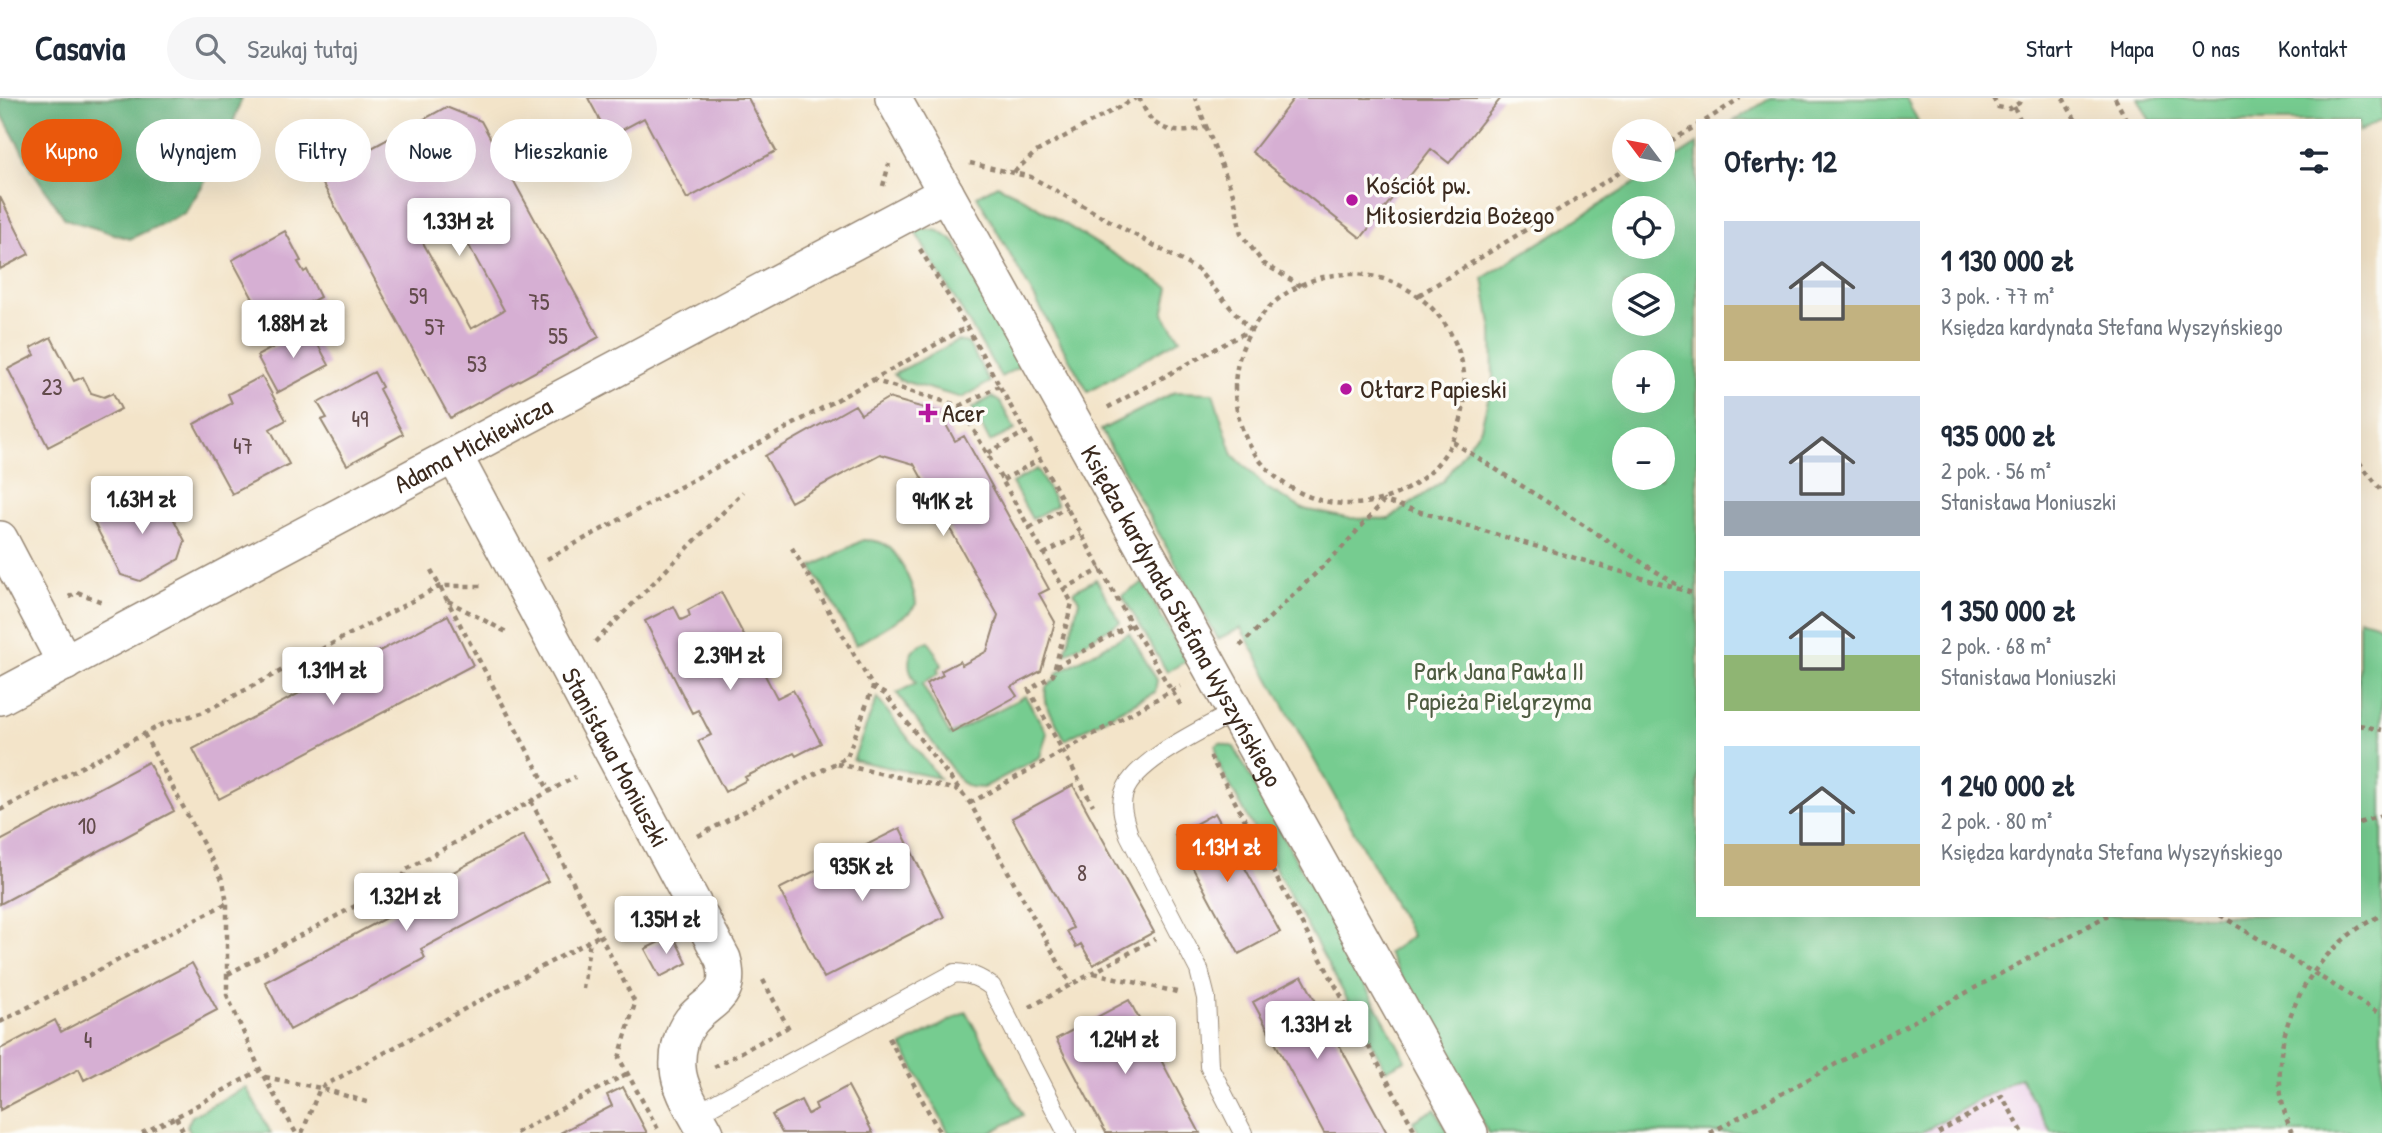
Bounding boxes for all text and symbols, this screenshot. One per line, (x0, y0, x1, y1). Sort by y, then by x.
search box (167, 17, 657, 80)
text: Casavia (35, 26, 125, 70)
icon: search (191, 29, 229, 67)
text: Szukaj tutaj (247, 31, 358, 66)
text: Start (2026, 32, 2072, 64)
text: Mapa (2110, 32, 2154, 64)
text: O nas (2192, 32, 2240, 64)
text: Kontakt (2278, 32, 2347, 64)
chip: Kupno (21, 119, 122, 182)
chip: Wynajem (136, 119, 261, 182)
chip: Filtry (275, 119, 371, 182)
chip: Nowe (385, 119, 476, 182)
chip: Mieszkanie (490, 119, 632, 182)
north arrow (1612, 119, 1675, 182)
map controls (1612, 119, 1675, 490)
text: Oferty: 12 (1724, 141, 1837, 181)
icon: filters (2295, 142, 2333, 180)
place label: Kościół pw. Miłosierdzia Bożego (1366, 167, 1554, 232)
marker: Kościół pw. Miłosierdzia Bożego (1344, 192, 1360, 208)
button: locate (1612, 196, 1675, 259)
pin: 1.33M zł (387, 198, 531, 258)
text: 1.33M zł (423, 205, 495, 236)
text: 1 130 000 zł (1941, 240, 2075, 280)
icon: home (1780, 249, 1864, 333)
button: layers (1612, 273, 1675, 336)
house number: 59 (409, 280, 427, 311)
text: 3 pok. · 77 m² (1941, 280, 2054, 311)
house number: 75 (528, 286, 550, 317)
pin: 1.88M zł (221, 300, 365, 360)
text: 1.88M zł (258, 307, 328, 338)
house number: 57 (424, 311, 446, 342)
text: Księdza kardynała Stefana Wyszyńskiego (1941, 311, 2282, 342)
house number: 55 (548, 320, 568, 351)
house number: 53 (467, 348, 487, 379)
button: + (1612, 350, 1675, 413)
house number: 23 (41, 371, 63, 402)
place label: Ołtarz Papieski (1360, 371, 1507, 406)
marker: Ołtarz Papieski (1338, 381, 1354, 397)
street label: Adama Mickiewicza (388, 388, 558, 501)
place label: Acer (942, 395, 985, 430)
house number: 49 (351, 403, 369, 434)
marker: Acer (920, 405, 936, 421)
text: 935 000 zł (1941, 415, 2057, 455)
icon: home (1780, 424, 1864, 508)
button: − (1612, 427, 1675, 490)
house number: 47 (233, 430, 253, 461)
street label: Księdza kardynała Stefana Wyszyńskiego (1073, 439, 1292, 793)
text: 2 pok. · 56 m² (1941, 455, 2051, 486)
pin: 1.63M zł (70, 476, 214, 536)
pin: 941K zł (878, 478, 1008, 538)
text: 1.63M zł (107, 483, 177, 514)
text: 941K zł (912, 485, 974, 516)
text: Stanisława Moniuszki (1941, 486, 2117, 517)
text: 1 350 000 zł (1941, 590, 2077, 630)
icon: home (1780, 599, 1864, 683)
text: 2 pok. · 68 m² (1941, 630, 2051, 661)
pin: 2.39M zł (658, 632, 802, 692)
text: 2.39M zł (694, 639, 766, 670)
pin: 1.31M zł (261, 648, 405, 707)
park label: Park Jana Pawła II Papieża Pielgrzyma (1407, 653, 1591, 718)
text: 1.31M zł (298, 654, 368, 685)
street label: Stanisława Moniuszki (554, 661, 678, 853)
text: Stanisława Moniuszki (1941, 661, 2117, 692)
text: 1 240 000 zł (1941, 765, 2076, 805)
icon: home (1780, 774, 1864, 858)
text: 2 pok. · 80 m² (1941, 805, 2052, 836)
house number: 10 (78, 810, 96, 841)
pin: 1.13M zł (1155, 824, 1299, 884)
text: 1.13M zł (1192, 831, 1262, 862)
text: Księdza kardynała Stefana Wyszyńskiego (1941, 836, 2282, 867)
pin: 935K zł (797, 844, 927, 903)
text: 935K zł (830, 850, 894, 881)
house number: 8 (1077, 857, 1087, 888)
pin: 1.32M zł (334, 874, 478, 933)
text: 1.32M zł (370, 880, 442, 911)
pin: 1.35M zł (594, 896, 738, 956)
text: 1.35M zł (631, 903, 701, 934)
pin: 1.33M zł (1245, 1002, 1389, 1061)
text: 1.33M zł (1281, 1008, 1353, 1039)
pin: 1.24M zł (1053, 1016, 1197, 1076)
text: 1.24M zł (1090, 1023, 1160, 1054)
house number: 4 (84, 1024, 92, 1055)

